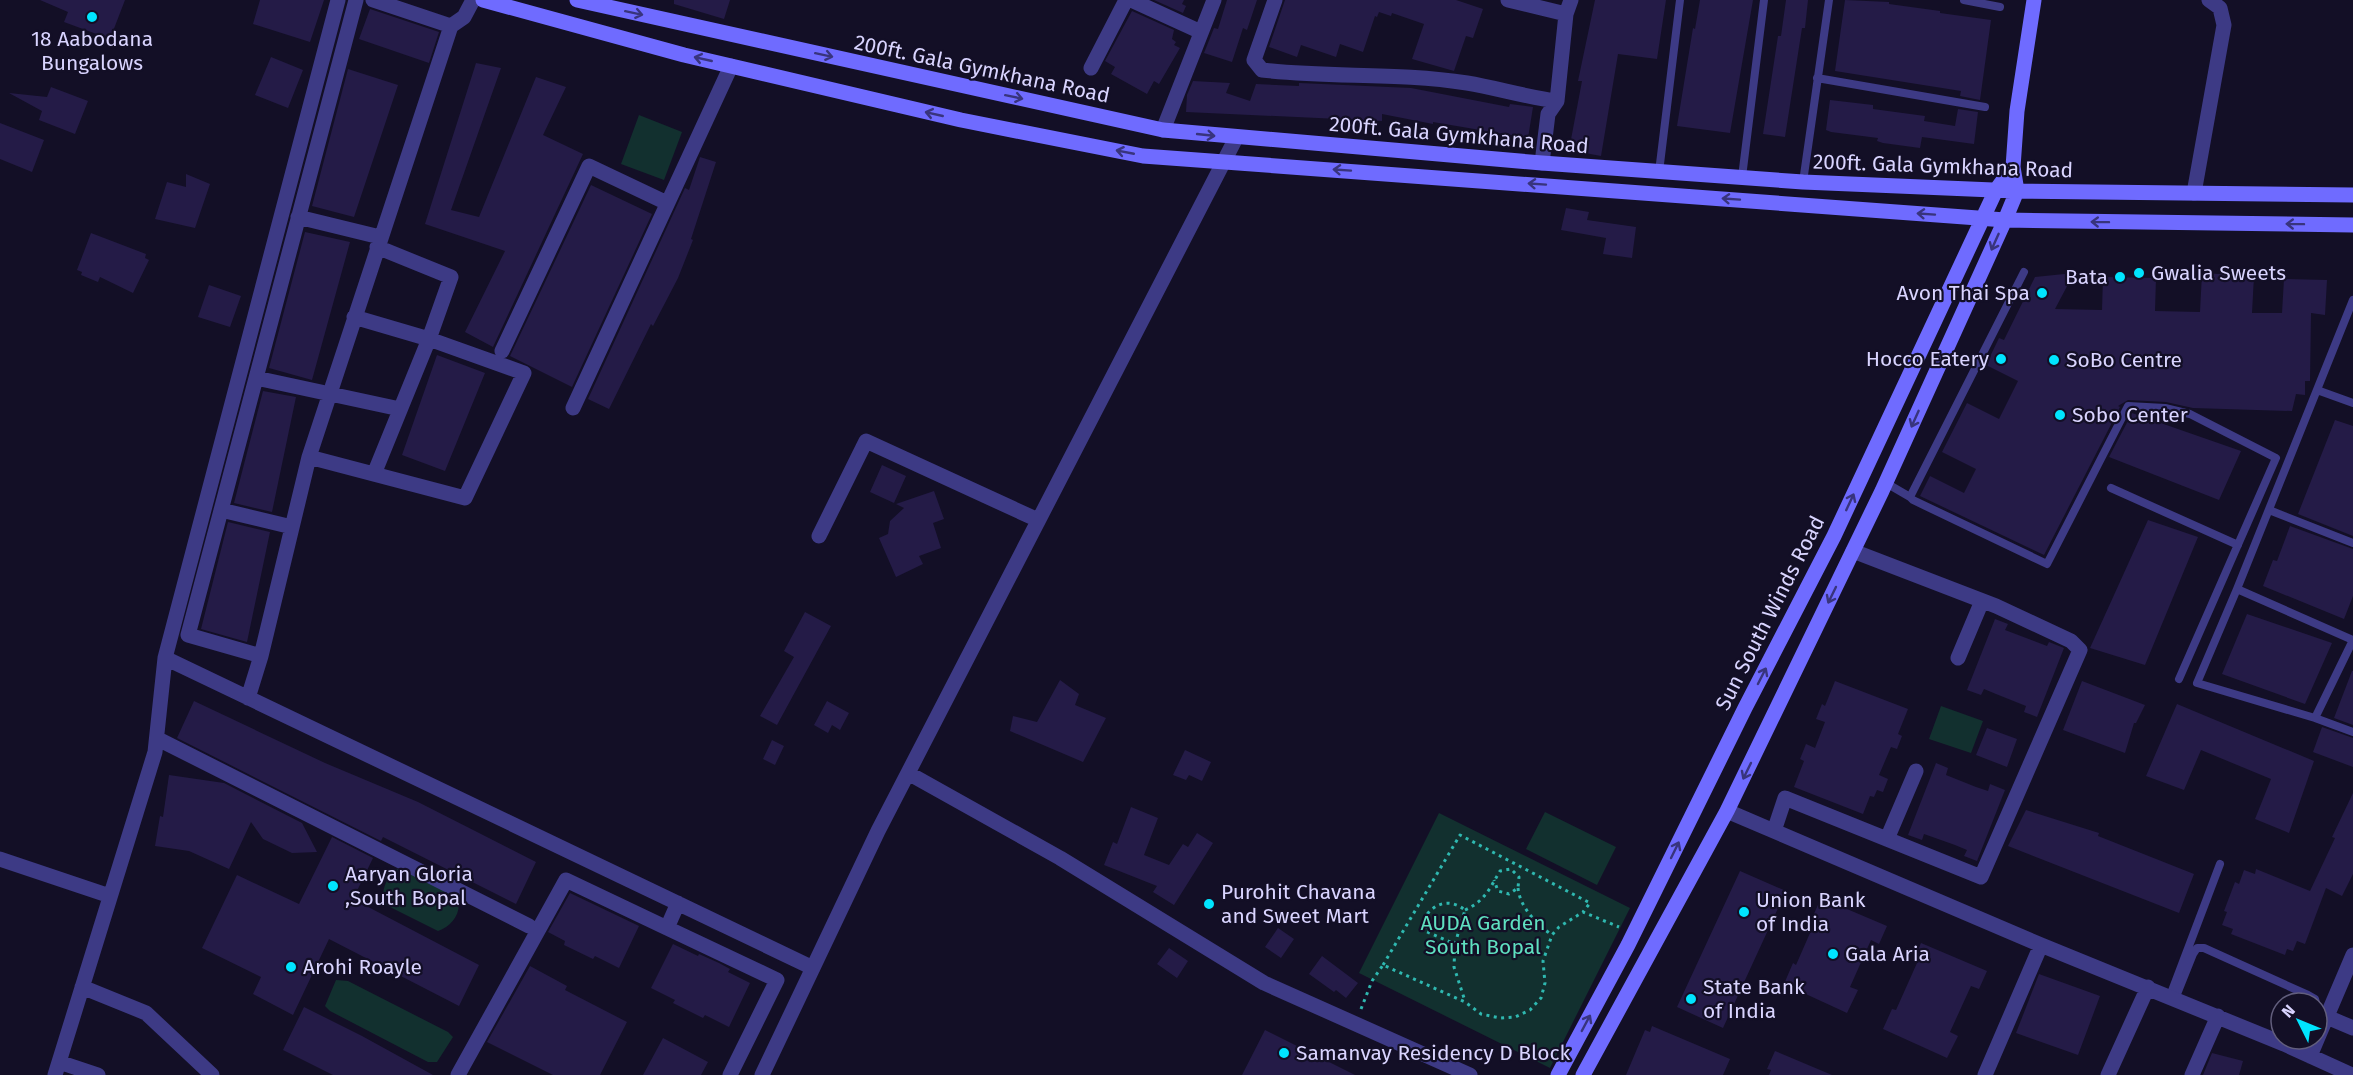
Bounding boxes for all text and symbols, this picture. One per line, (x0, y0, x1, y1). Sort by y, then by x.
one-way arrow (623, 8, 643, 19)
marker: 18 Aabodana Bungalows (85, 10, 99, 24)
place label: 18 Aabodana Bungalows (31, 26, 153, 76)
street label: 200ft. Gala Gymkhana Road (852, 29, 1112, 109)
one-way arrow (814, 50, 833, 61)
one-way arrow (694, 53, 713, 64)
one-way arrow (1004, 92, 1024, 103)
one-way arrow (924, 108, 944, 119)
street label: 200ft. Gala Gymkhana Road (1328, 111, 1590, 159)
one-way arrow (1195, 130, 1215, 141)
one-way arrow (1115, 146, 1135, 157)
street label: 200ft. Gala Gymkhana Road (1812, 148, 2074, 184)
one-way arrow (1333, 164, 1353, 175)
one-way arrow (1527, 178, 1547, 189)
one-way arrow (1722, 193, 1742, 204)
one-way arrow (1916, 208, 1936, 219)
one-way arrow (2090, 216, 2110, 227)
one-way arrow (2285, 219, 2305, 230)
one-way arrow (1989, 232, 2001, 250)
place label: Gwalia Sweets (2151, 260, 2286, 286)
place label: Bata (2065, 264, 2108, 290)
marker: Gwalia Sweets (2132, 266, 2146, 280)
marker: Bata (2113, 270, 2127, 284)
place label: Avon Thai Spa (1896, 280, 2030, 306)
marker: Avon Thai Spa (2035, 286, 2049, 300)
place label: Hocco Eatery (1866, 346, 1990, 372)
place label: SoBo Centre (2066, 347, 2182, 373)
marker: Hocco Eatery (1994, 352, 2008, 366)
marker: SoBo Centre (2047, 353, 2061, 367)
place label: Sobo Center (2072, 402, 2188, 428)
marker: Sobo Center (2053, 408, 2067, 422)
one-way arrow (1909, 410, 1920, 428)
one-way arrow (1845, 493, 1857, 511)
street label: Sun South Winds Road (1710, 511, 1830, 715)
one-way arrow (1825, 586, 1837, 604)
one-way arrow (1757, 667, 1768, 685)
one-way arrow (1740, 762, 1752, 780)
one-way arrow (1669, 841, 1681, 859)
place label: Aaryan Gloria ,South Bopal (345, 861, 473, 911)
marker: Aaryan Gloria ,South Bopal (326, 879, 340, 893)
place label: Purohit Chavana and Sweet Mart (1221, 879, 1376, 929)
place label: Union Bank of India (1756, 887, 1866, 937)
marker: Purohit Chavana and Sweet Mart (1202, 897, 1216, 911)
marker: Union Bank of India (1737, 905, 1751, 919)
park label: AUDA Garden South Bopal (1420, 910, 1546, 960)
place label: Gala Aria (1845, 941, 1930, 967)
marker: Gala Aria (1826, 947, 1840, 961)
place label: Arohi Roayle (303, 954, 422, 980)
marker: Arohi Roayle (284, 960, 298, 974)
place label: State Bank of India (1703, 974, 1805, 1024)
north arrow (2269, 991, 2329, 1051)
marker: State Bank of India (1684, 992, 1698, 1006)
text: N (2278, 1001, 2299, 1021)
one-way arrow (1581, 1015, 1592, 1033)
place label: Samanvay Residency D Block (1296, 1040, 1570, 1066)
marker: Samanvay Residency D Block (1277, 1046, 1291, 1060)

